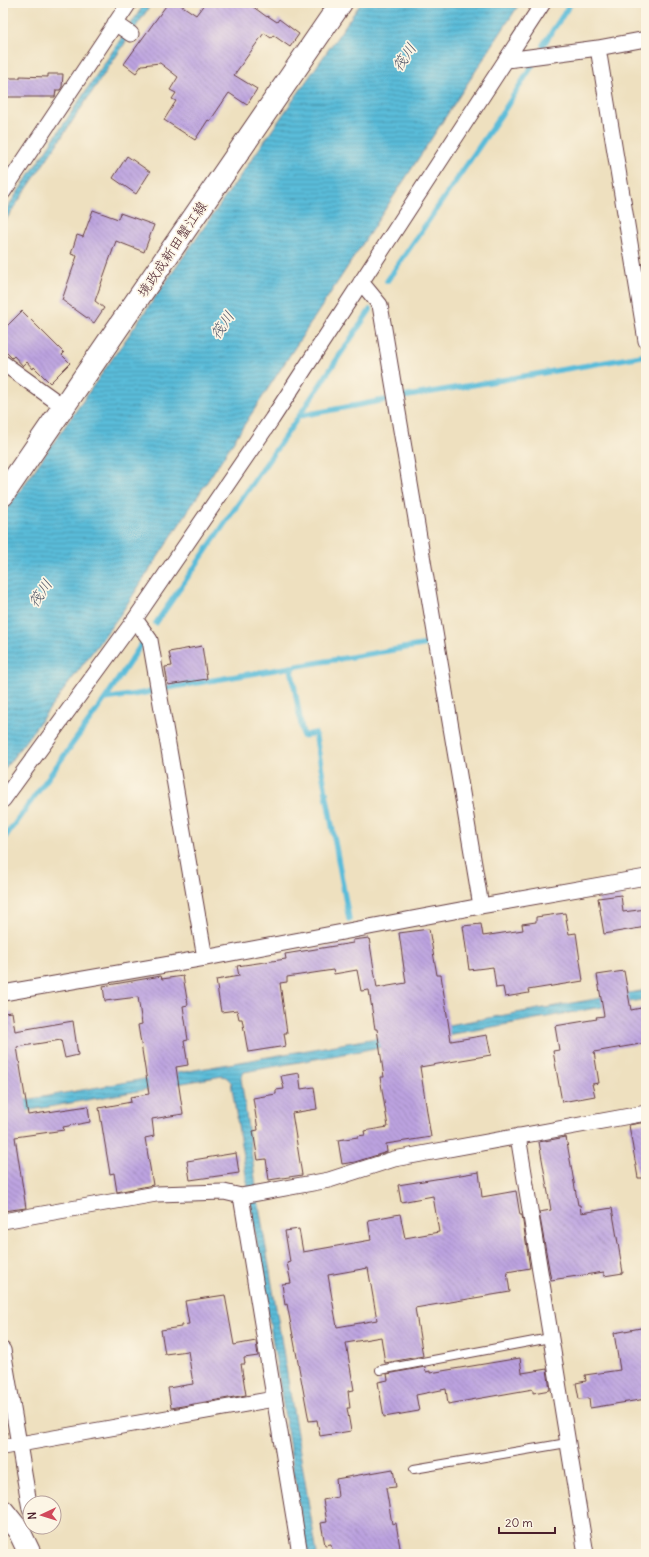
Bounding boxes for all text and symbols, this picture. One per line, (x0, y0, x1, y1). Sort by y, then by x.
water label: 筏川 (388, 39, 420, 75)
street label: 境政成新田蟹江線 (133, 198, 211, 300)
water label: 筏川 (206, 307, 238, 343)
water label: 筏川 (24, 575, 56, 611)
north arrow (22, 1495, 62, 1535)
scale bar (499, 1509, 555, 1535)
text: N (25, 1511, 39, 1520)
text: 20 m (505, 1515, 533, 1530)

